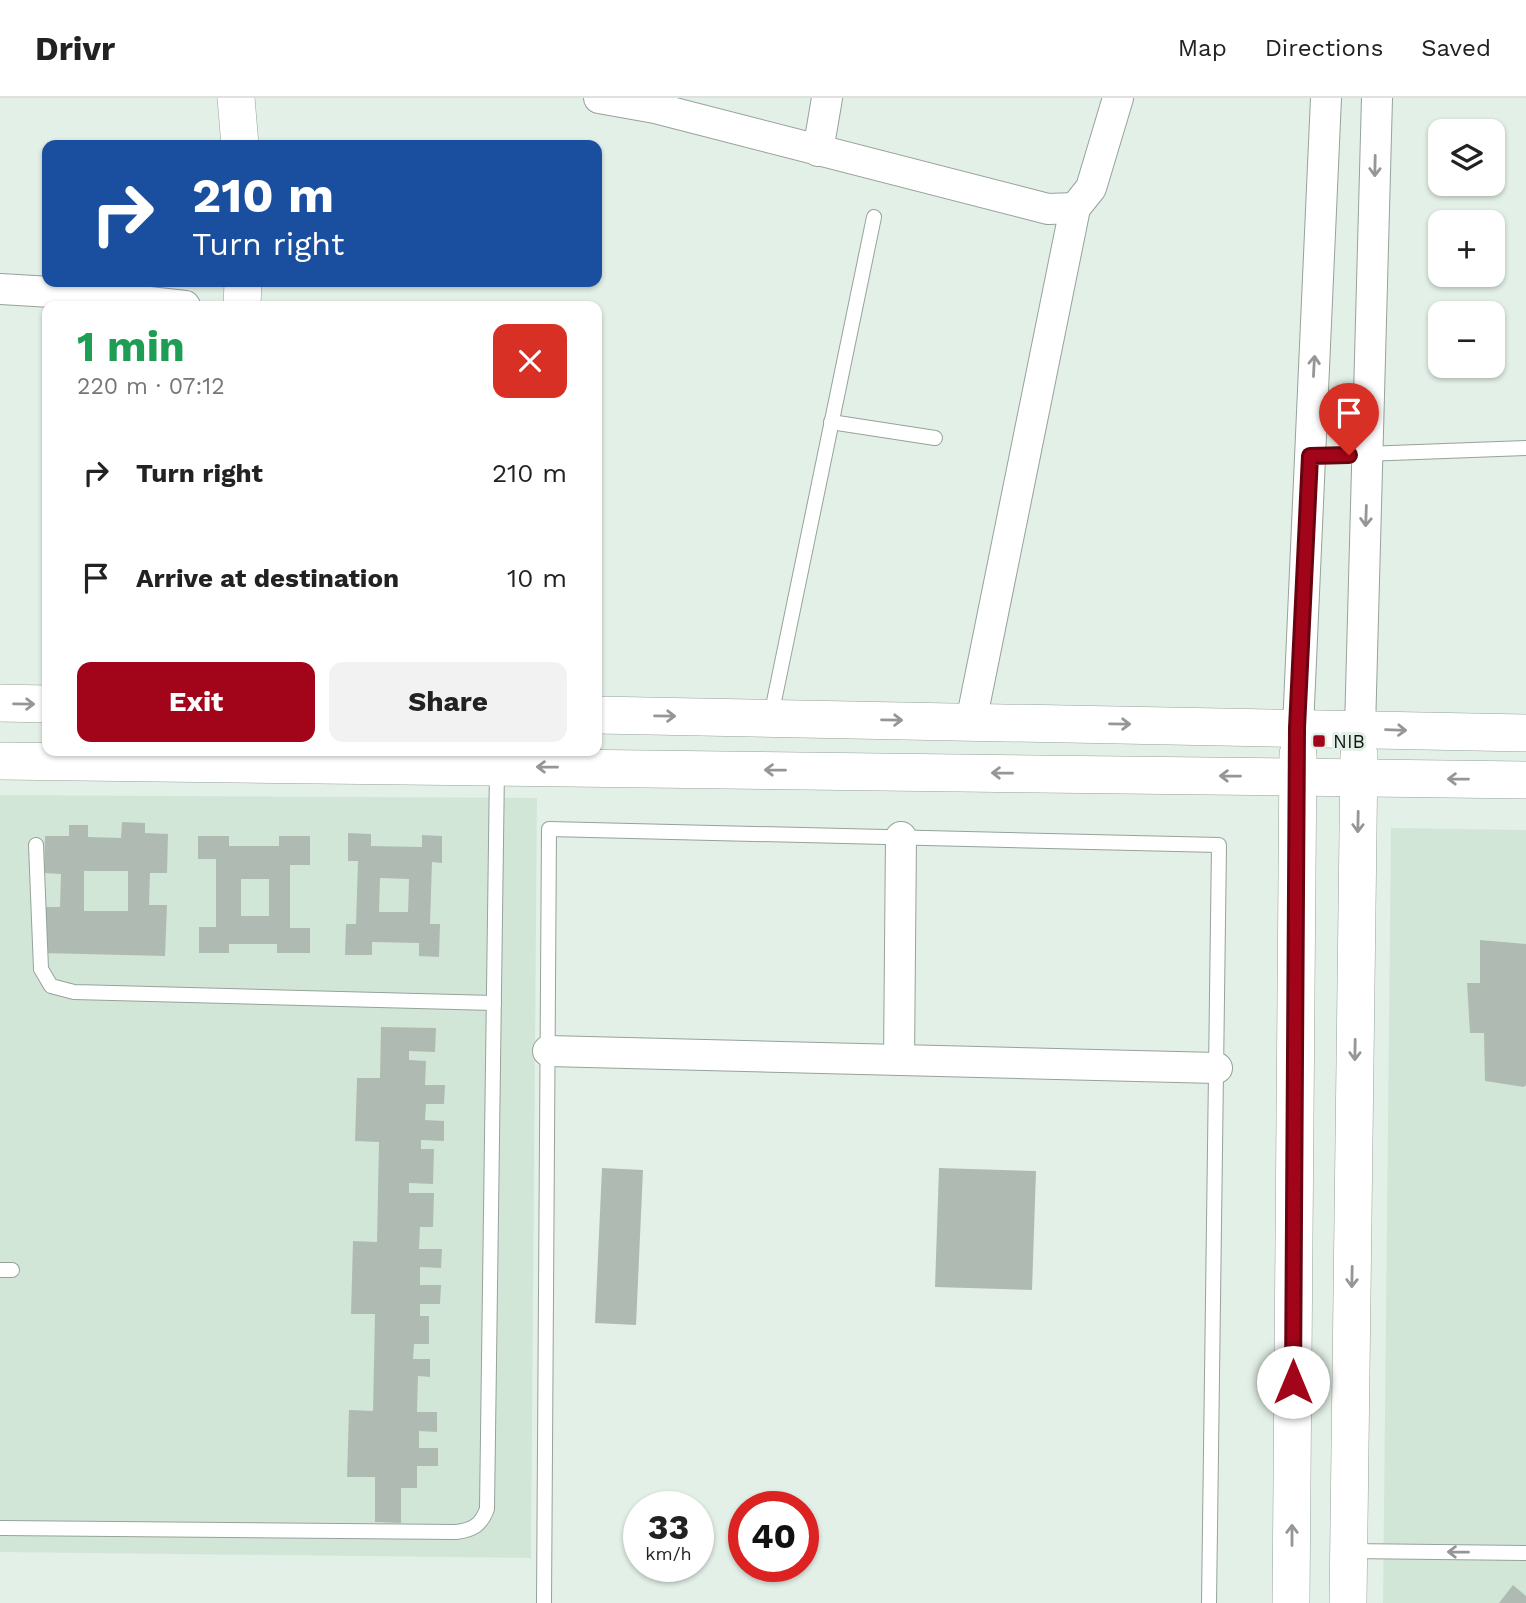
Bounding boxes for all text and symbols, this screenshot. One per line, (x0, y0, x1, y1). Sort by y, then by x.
text: Drivr (35, 29, 115, 68)
text: Map (1178, 34, 1227, 62)
text: Directions (1265, 34, 1383, 62)
text: Saved (1421, 34, 1491, 62)
map controls (1428, 119, 1505, 378)
button: layers (1428, 119, 1505, 196)
one-way arrow (1369, 154, 1382, 177)
text: 210 m (192, 166, 334, 224)
icon: right (77, 168, 168, 259)
button: + (1428, 210, 1505, 287)
text: Turn right (192, 225, 344, 263)
button: − (1428, 301, 1505, 378)
text: 1 min (77, 322, 185, 371)
button: close (493, 324, 567, 398)
one-way arrow (1307, 355, 1320, 378)
text: 220 m · 07:12 (77, 373, 225, 400)
pin (1319, 383, 1379, 455)
icon: arrive (1330, 394, 1368, 432)
icon: right (77, 454, 115, 492)
text: Turn right (136, 458, 263, 488)
text: 210 m (492, 458, 567, 488)
one-way arrow (1360, 504, 1373, 527)
icon: arrive (77, 559, 115, 597)
text: Arrive at destination (136, 563, 399, 593)
text: 10 m (507, 563, 567, 593)
button: Exit (77, 662, 315, 742)
button: Share (329, 662, 567, 742)
one-way arrow (12, 697, 35, 711)
one-way arrow (653, 709, 676, 723)
one-way arrow (881, 713, 904, 727)
one-way arrow (1108, 718, 1131, 731)
one-way arrow (1385, 724, 1408, 737)
place label: NIB (1333, 730, 1365, 753)
marker: NIB (1311, 733, 1327, 749)
one-way arrow (536, 760, 559, 774)
one-way arrow (764, 763, 787, 777)
one-way arrow (991, 766, 1014, 780)
one-way arrow (1219, 769, 1242, 782)
one-way arrow (1447, 772, 1470, 786)
one-way arrow (1351, 810, 1365, 833)
one-way arrow (1348, 1038, 1362, 1061)
one-way arrow (1346, 1265, 1359, 1288)
position arrow (1256, 1345, 1330, 1419)
speed limit sign: 40 (728, 1491, 819, 1582)
text: 33 (648, 1506, 689, 1548)
one-way arrow (1285, 1524, 1298, 1547)
text: km/h (645, 1543, 692, 1564)
one-way arrow (1447, 1545, 1470, 1559)

